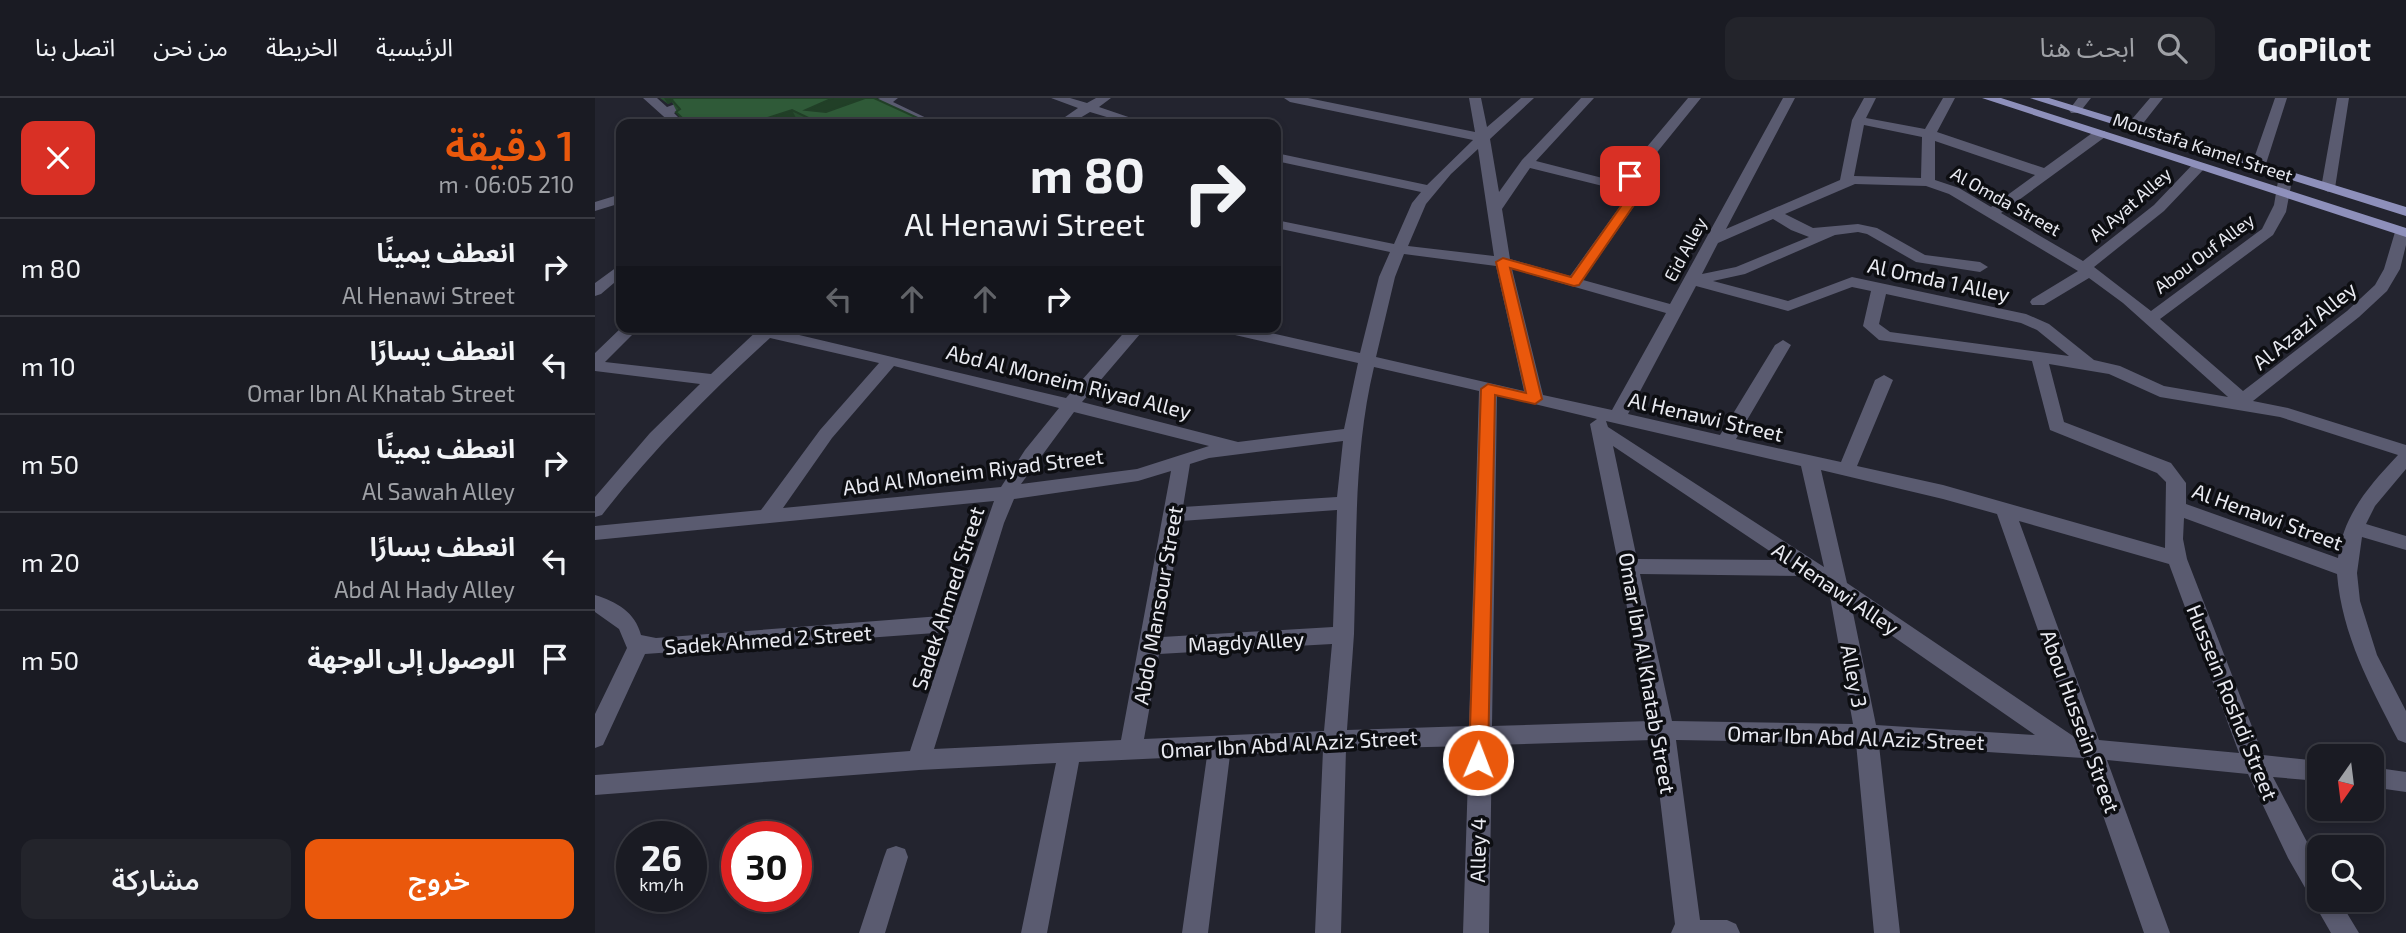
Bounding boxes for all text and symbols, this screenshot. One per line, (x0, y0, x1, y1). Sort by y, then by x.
search box (1725, 17, 2215, 80)
text: GoPilot (2257, 28, 2371, 68)
icon: search (2153, 29, 2191, 67)
text: ابحث هنا (2040, 31, 2135, 62)
text: اتصل بنا (35, 32, 115, 61)
text: من نحن (153, 32, 228, 61)
text: الخريطة (266, 32, 338, 61)
text: الرئيسية (376, 32, 453, 61)
street label: Moustafa Kamel Street (2110, 108, 2296, 187)
text: 1 دقيقة (445, 119, 574, 169)
button: close (21, 121, 95, 195)
text: 80 m (1030, 144, 1145, 203)
pin (1600, 146, 1660, 206)
icon: right (1169, 147, 1260, 238)
icon: arrive (1611, 157, 1649, 195)
street label: Al Omda Street (1947, 162, 2065, 240)
street label: Al Ayat Alley (2085, 162, 2176, 246)
text: 210 m · 06:05 (438, 170, 574, 198)
text: Al Henawi Street (904, 204, 1145, 242)
street label: Abou Ouf Alley (2150, 208, 2259, 298)
street label: Eid Alley (1659, 213, 1711, 285)
text: انعطف يمينًا (376, 236, 515, 267)
icon: right (536, 248, 574, 286)
text: 80 m (21, 252, 81, 283)
street label: Al Omda 1 Alley (1866, 252, 2012, 306)
street label: Al Azazi Alley (2247, 276, 2361, 374)
icon: left (820, 280, 858, 318)
icon: ahead (893, 280, 931, 318)
icon: ahead (966, 280, 1004, 318)
icon: right (1039, 280, 1077, 318)
text: Al Henawi Street (342, 281, 515, 309)
text: انعطف يسارًا (370, 334, 515, 365)
street label: Abd Al Moneim Riyad Alley (944, 338, 1194, 424)
icon: left (536, 346, 574, 384)
text: 10 m (21, 350, 76, 381)
text: Omar Ibn Al Khatab Street (247, 379, 515, 407)
street label: Al Henawi Street (1626, 386, 1786, 446)
text: انعطف يمينًا (376, 432, 515, 463)
street label: Abd Al Moneim Riyad Street (841, 443, 1105, 499)
icon: right (536, 444, 574, 482)
text: 50 m (21, 448, 79, 479)
text: Al Sawah Alley (362, 477, 515, 505)
street label: Al Henawi Street (2189, 477, 2347, 555)
street label: Sadek Ahmed Street (906, 503, 988, 693)
street label: Abdo Mansour Street (1127, 504, 1187, 706)
text: انعطف يسارًا (370, 530, 515, 561)
street label: Al Henawi Alley (1768, 537, 1904, 639)
icon: left (536, 542, 574, 580)
text: 20 m (21, 546, 80, 577)
street label: Omar Ibn Al Khatab Street (1614, 550, 1682, 796)
text: Abd Al Hady Alley (334, 575, 515, 603)
street label: Hussein Roshdi Street (2182, 601, 2284, 803)
street label: Sadek Ahmed 2 Street (663, 619, 873, 659)
street label: Magdy Alley (1187, 625, 1305, 657)
street label: Abou Hussein Street (2036, 626, 2126, 816)
icon: arrive (536, 640, 574, 678)
text: الوصول إلى الوجهة (307, 642, 515, 673)
street label: Alley 3 (1837, 642, 1873, 710)
text: 50 m (21, 644, 79, 675)
street label: Omar Ibn Abd Al Aziz Street (1727, 720, 1985, 754)
position arrow (1441, 723, 1515, 797)
street label: Omar Ibn Abd Al Aziz Street (1160, 724, 1418, 762)
north arrow (2307, 744, 2383, 821)
map controls (2307, 744, 2384, 912)
street label: Alley 4 (1464, 817, 1490, 883)
speed limit sign: 30 (721, 821, 812, 912)
button: search (2307, 835, 2384, 912)
text: 26 (641, 836, 682, 878)
button: مشاركة (21, 839, 291, 919)
button: خروج (305, 839, 574, 919)
text: km/h (639, 873, 684, 895)

